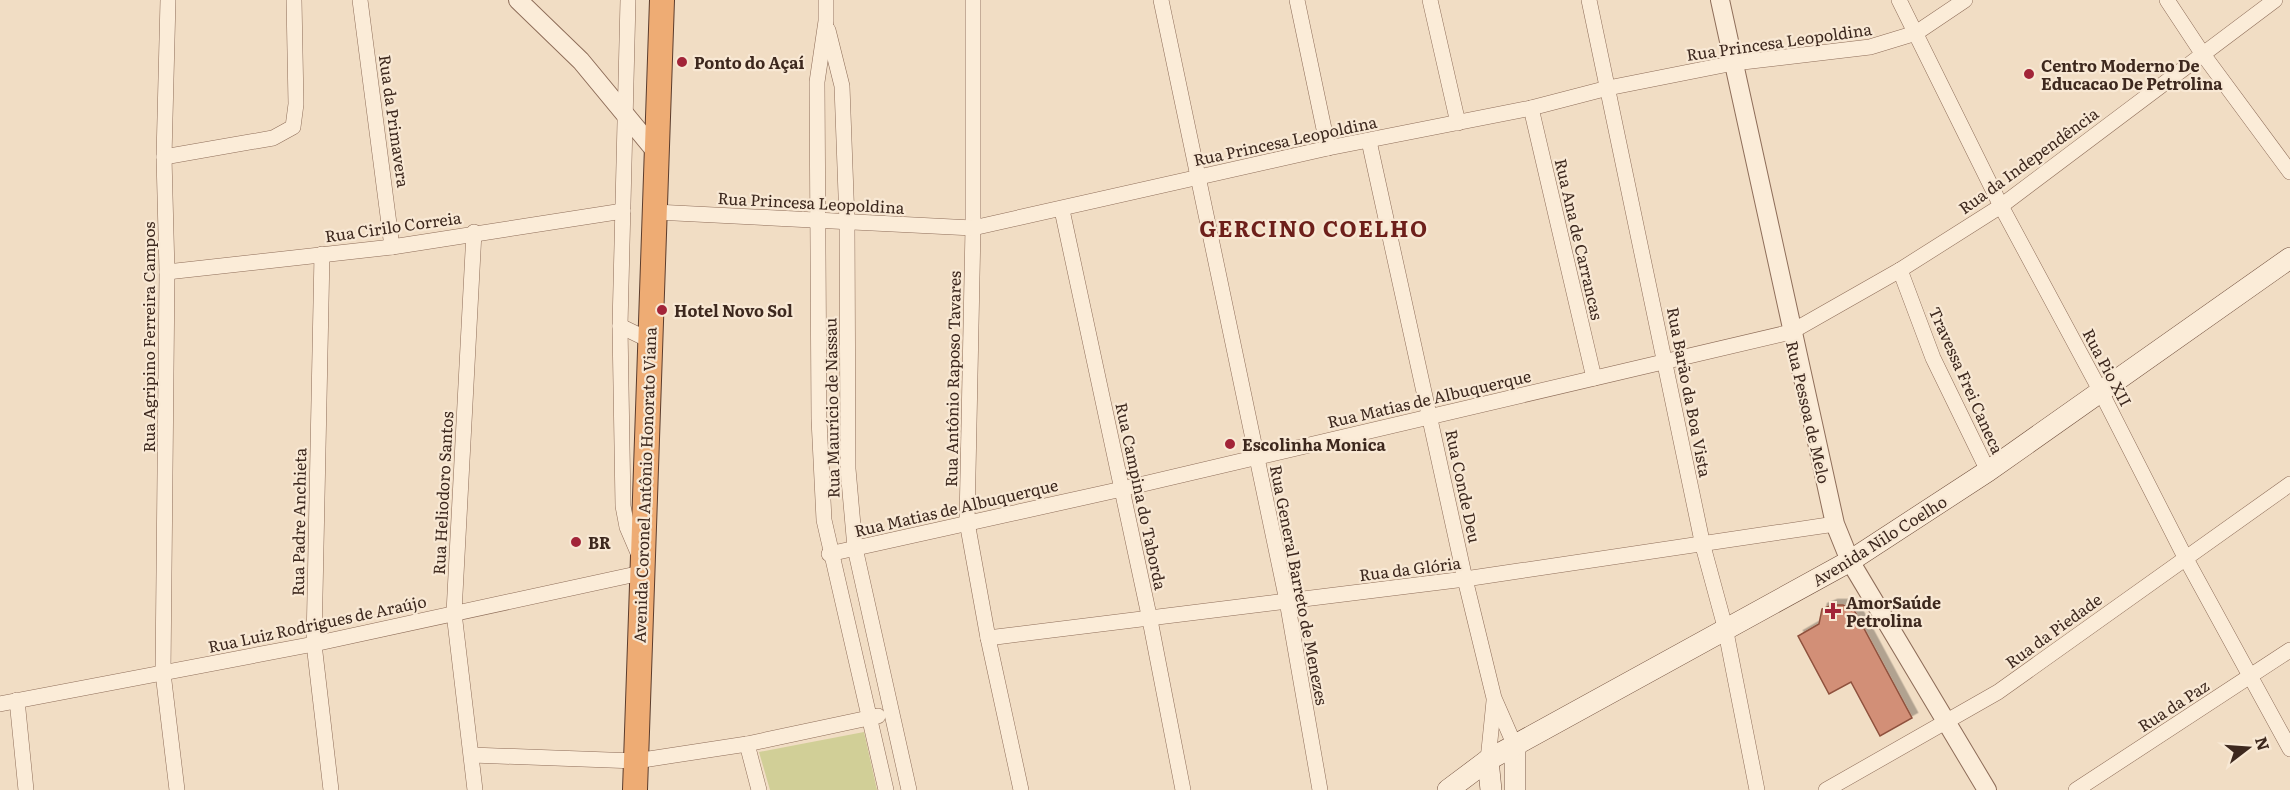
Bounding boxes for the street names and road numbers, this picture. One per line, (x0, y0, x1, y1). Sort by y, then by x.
street label: Rua Princesa Leopoldina (1685, 16, 1874, 66)
street label: Rua da Primavera (374, 53, 416, 189)
street label: Rua da Independência (1953, 101, 2103, 219)
street label: Rua Princesa Leopoldina (1191, 109, 1379, 171)
street label: Rua Ana de Carrancas (1550, 156, 1610, 322)
street label: Rua Princesa Leopoldina (717, 185, 905, 219)
street label: Rua Cirilo Correia (323, 204, 463, 247)
street label: Rua Agripino Ferreira Campos (136, 221, 160, 453)
street label: Rua Antônio Raposo Tavares (938, 271, 966, 487)
street label: Travessa Frei Caneca (1924, 302, 2010, 458)
street label: Rua Barão da Boa Vista (1662, 305, 1718, 479)
street label: Rua Maurício de Nassau (817, 317, 845, 499)
street label: Rua Pio XII (2077, 324, 2139, 410)
street label: Avenida Coronel Antônio Honorato Viana (626, 326, 662, 643)
street label: Rua Pessoa de Melo (1781, 338, 1837, 486)
street label: Rua Matias de Albuquerque (1325, 363, 1533, 433)
street label: Rua Campina do Taborda (1110, 400, 1174, 592)
street label: Rua Heliodoro Santos (426, 411, 458, 575)
street label: Rua Conde Deu (1440, 427, 1488, 545)
street label: Rua Padre Anchieta (285, 447, 311, 596)
street label: Rua General Barreto de Menezes (1265, 463, 1335, 707)
street label: Rua Matias de Albuquerque (852, 472, 1060, 542)
street label: Avenida Nilo Coelho (1807, 489, 1951, 591)
street label: Rua da Glória (1358, 550, 1463, 586)
street label: Rua da Piedade (2000, 587, 2106, 673)
street label: Rua Luiz Rodrigues de Araújo (206, 588, 428, 658)
street label: Rua da Paz (2133, 673, 2213, 737)

